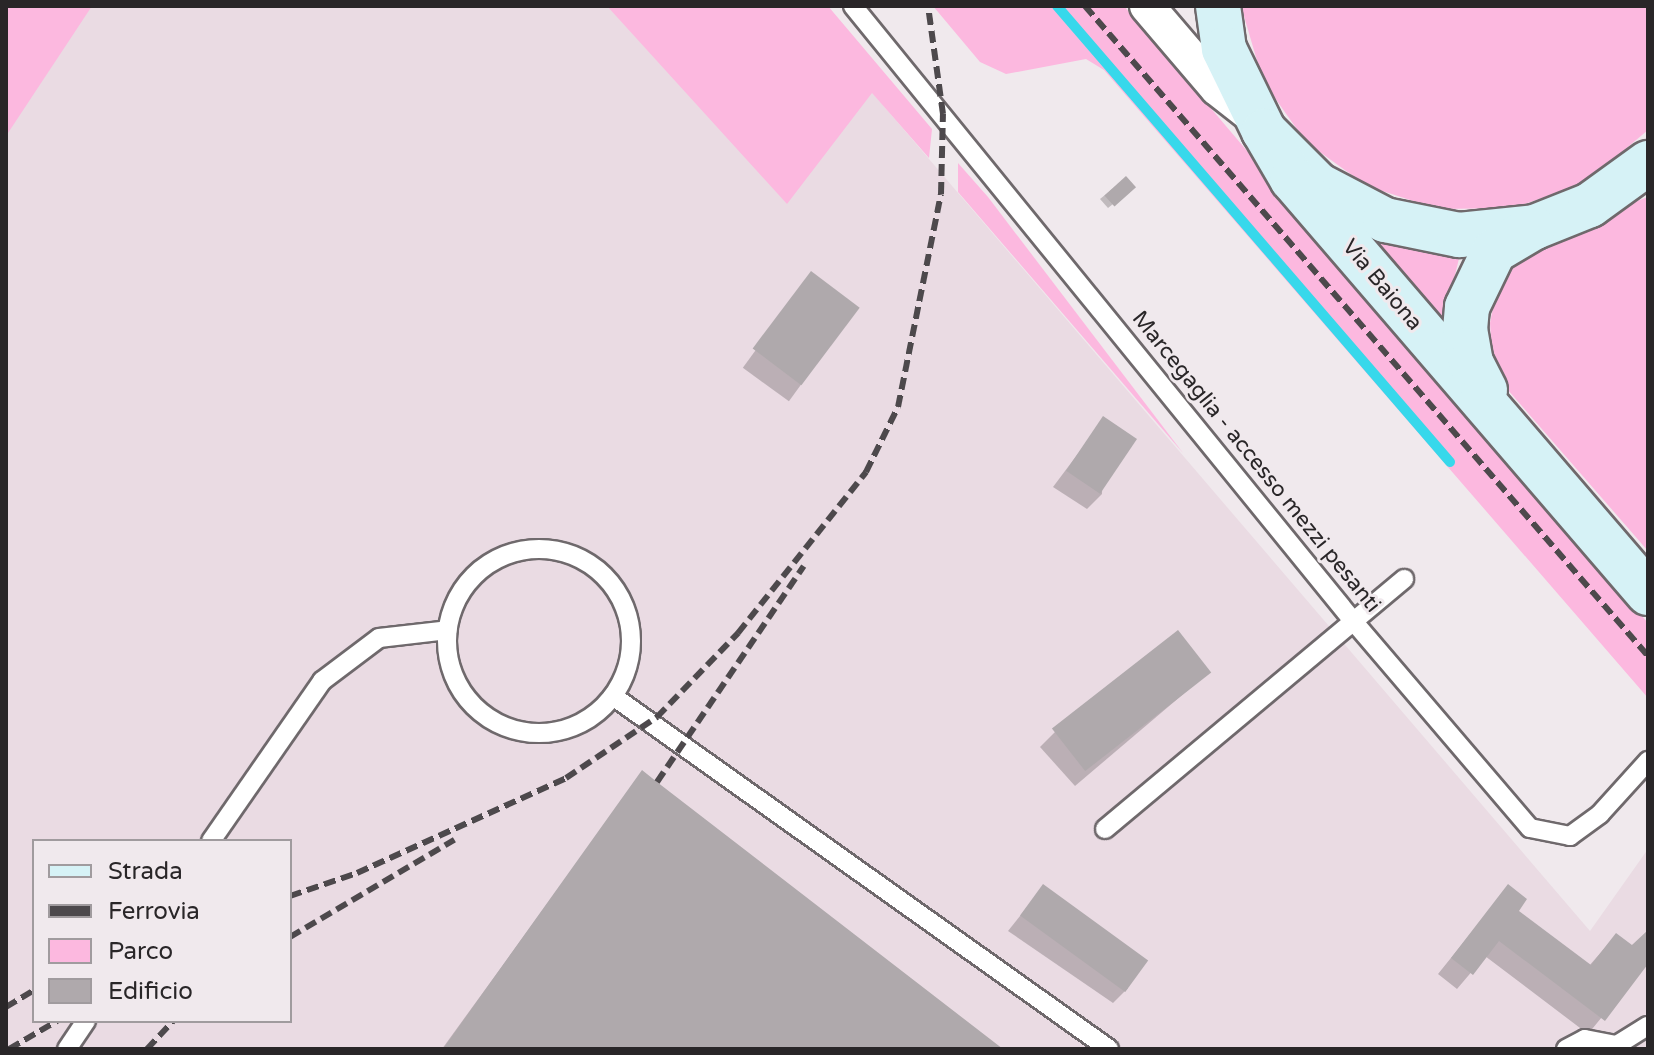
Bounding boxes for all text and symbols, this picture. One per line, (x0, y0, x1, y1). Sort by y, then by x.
street label: Via Baiona (1336, 234, 1428, 336)
street label: Marcegaglia - accesso mezzi pesanti (1126, 306, 1386, 618)
legend (32, 839, 292, 1023)
text: Strada (108, 857, 183, 886)
text: Ferrovia (108, 897, 200, 926)
text: Parco (108, 937, 173, 966)
text: Edificio (108, 977, 193, 1006)

